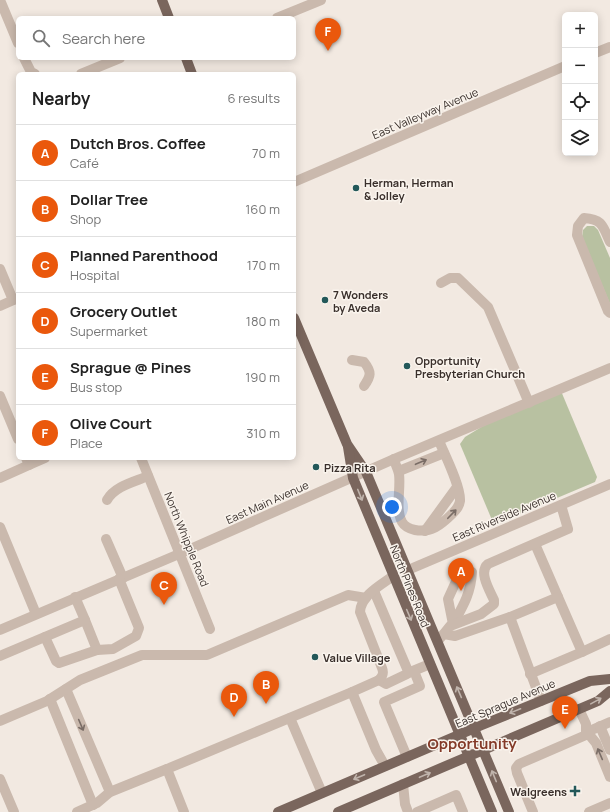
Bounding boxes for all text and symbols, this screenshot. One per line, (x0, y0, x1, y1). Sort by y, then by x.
map controls (562, 12, 598, 156)
button: + (562, 12, 598, 48)
search box (16, 16, 296, 60)
pin: F (315, 18, 341, 51)
icon: search (30, 27, 52, 49)
text: Search here (62, 28, 145, 49)
button: − (562, 48, 598, 84)
street label: East Valleyway Avenue (370, 84, 481, 142)
button: locate (562, 84, 598, 120)
text: Nearby (32, 87, 90, 110)
text: 6 results (228, 89, 280, 107)
button: layers (562, 120, 598, 156)
text: Dutch Bros. Coffee (70, 133, 206, 154)
text: A (41, 144, 49, 162)
text: 70 m (252, 144, 280, 162)
text: Café (70, 154, 99, 172)
place label: Herman, Herman & Jolley (364, 175, 454, 203)
marker: Herman, Herman & Jolley (351, 183, 361, 193)
text: Dollar Tree (70, 189, 148, 210)
text: B (41, 200, 49, 218)
text: 160 m (245, 200, 280, 218)
text: Shop (70, 210, 101, 228)
text: Planned Parenthood (70, 245, 218, 266)
text: C (40, 256, 50, 274)
text: 170 m (247, 256, 280, 274)
text: Hospital (70, 266, 120, 284)
place label: 7 Wonders by Aveda (333, 287, 388, 315)
marker: 7 Wonders by Aveda (320, 295, 330, 305)
text: Grocery Outlet (70, 301, 178, 322)
text: D (40, 312, 50, 330)
text: 180 m (246, 312, 280, 330)
text: Supermarket (70, 322, 148, 340)
place label: Opportunity Presbyterian Church (415, 353, 525, 381)
text: Sprague @ Pines (70, 357, 191, 378)
marker: Opportunity Presbyterian Church (402, 361, 412, 371)
text: E (41, 368, 49, 386)
text: 190 m (245, 368, 280, 386)
text: Bus stop (70, 378, 122, 396)
text: Olive Court (70, 413, 152, 434)
text: F (42, 424, 48, 442)
text: 310 m (246, 424, 280, 442)
text: Place (70, 434, 103, 452)
one-way arrow (415, 458, 427, 465)
place label: Pizza Rita (324, 460, 376, 475)
marker: Pizza Rita (311, 462, 321, 472)
street label: East Main Avenue (223, 477, 311, 527)
street label: East Riverside Avenue (450, 487, 559, 545)
one-way arrow (356, 488, 364, 500)
street label: North Whipple Road (161, 489, 213, 589)
your location (382, 497, 402, 517)
one-way arrow (447, 509, 457, 519)
street label: North Pines Road (387, 543, 433, 629)
pin: A (448, 558, 474, 591)
pin: C (151, 572, 177, 605)
one-way arrow (406, 608, 413, 620)
place label: Value Village (323, 650, 391, 665)
marker: Value Village (310, 652, 320, 662)
pin: B (253, 671, 279, 704)
street label: East Sprague Avenue (453, 675, 558, 731)
pin: D (221, 684, 247, 717)
one-way arrow (455, 686, 462, 698)
pin: E (552, 696, 578, 729)
one-way arrow (590, 697, 602, 704)
one-way arrow (509, 708, 521, 716)
one-way arrow (78, 718, 86, 730)
district label: Opportunity (427, 733, 517, 754)
one-way arrow (596, 748, 603, 760)
one-way arrow (419, 771, 431, 778)
one-way arrow (489, 771, 497, 783)
one-way arrow (354, 774, 366, 782)
place label: Walgreens (510, 784, 567, 799)
marker: Walgreens (570, 786, 580, 796)

